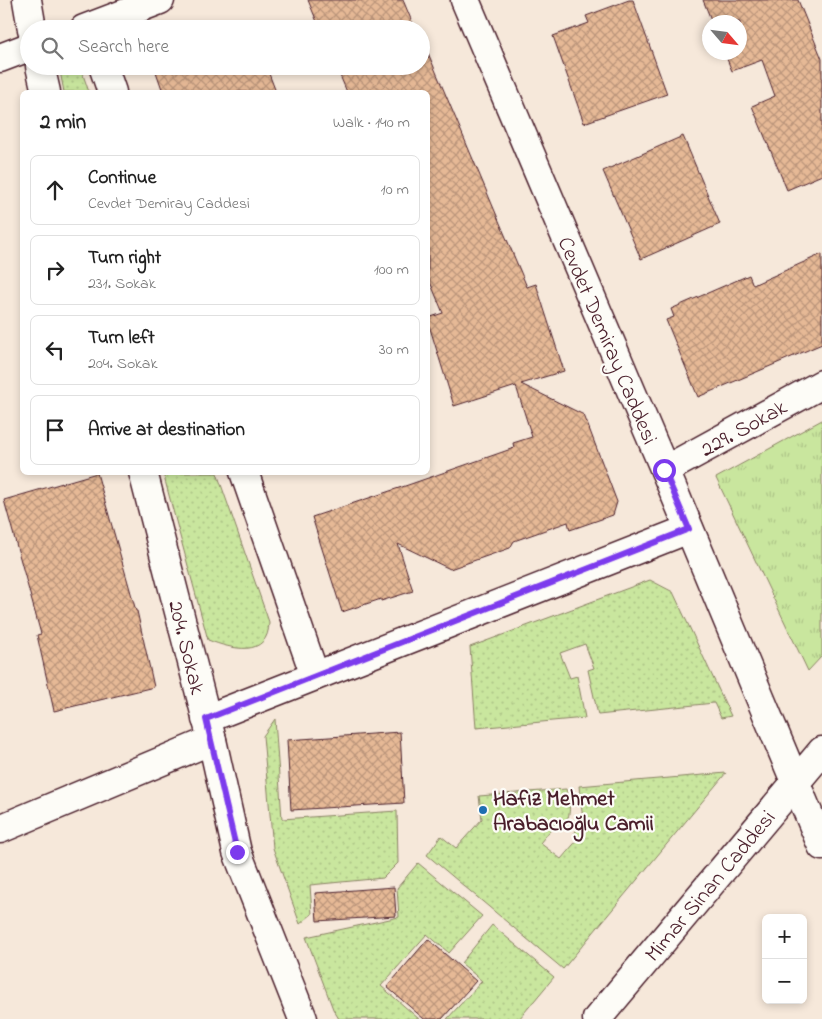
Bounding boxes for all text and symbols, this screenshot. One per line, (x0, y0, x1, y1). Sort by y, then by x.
north arrow (702, 15, 747, 60)
search box (20, 20, 430, 75)
icon: search (38, 34, 66, 62)
text: Search here (78, 34, 169, 61)
text: 2 min (40, 108, 86, 138)
text: Walk · 140 m (333, 111, 410, 135)
text: Continue (88, 165, 156, 192)
icon: ahead (41, 176, 69, 204)
text: 10 m (381, 178, 409, 202)
text: Cevdet Demiray Caddesi (88, 192, 250, 216)
street label: Cevdet Demiray Caddesi (547, 232, 664, 450)
text: Turn right (88, 245, 161, 272)
icon: right (41, 256, 69, 284)
text: 100 m (374, 258, 409, 282)
text: 231. Sokak (88, 272, 156, 296)
text: Turn left (88, 325, 155, 352)
icon: left (41, 336, 69, 364)
text: 30 m (379, 338, 409, 362)
text: 204. Sokak (88, 352, 158, 376)
street label: 229. Sokak (695, 393, 794, 467)
icon: arrive (41, 416, 69, 444)
text: Arrive at destination (88, 417, 245, 444)
route start (653, 459, 676, 482)
street label: 204. Sokak (158, 598, 212, 698)
place label: Hafız Mehmet Arabacıoğlu Camii (493, 784, 654, 842)
marker: Hafız Mehmet Arabacıoğlu Camii (477, 804, 489, 816)
street label: Mimar Sinan Caddesi (638, 804, 784, 970)
route end (226, 841, 249, 864)
map controls (762, 914, 807, 1004)
button: + (762, 914, 807, 959)
button: − (762, 959, 807, 1004)

